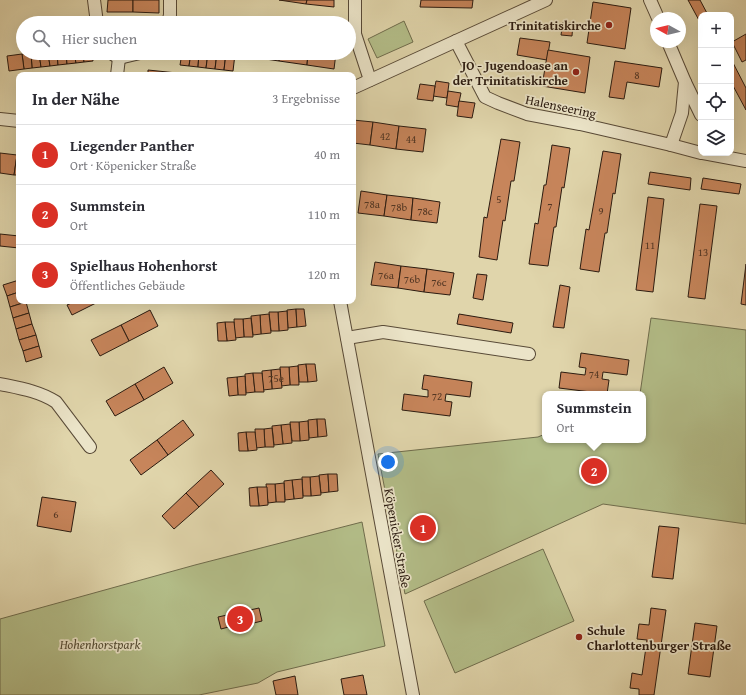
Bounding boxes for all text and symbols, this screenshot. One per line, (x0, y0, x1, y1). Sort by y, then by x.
north arrow (650, 12, 686, 48)
map controls (698, 12, 734, 156)
button: + (698, 12, 734, 48)
search box (16, 16, 356, 60)
place label: Trinitatiskirche (508, 16, 601, 35)
marker: Trinitatiskirche (604, 20, 614, 30)
icon: search (30, 27, 52, 49)
text: Hier suchen (62, 28, 137, 49)
button: − (698, 48, 734, 84)
place label: JO - Jugendoase an der Trinitatiskirche (453, 56, 568, 90)
marker: JO - Jugendoase an der Trinitatiskirche (571, 67, 581, 77)
house number: 8 (634, 67, 640, 83)
button: locate (698, 84, 734, 120)
text: In der Nähe (32, 86, 120, 111)
text: 3 Ergebnisse (272, 89, 340, 108)
street label: Halenseering (524, 90, 599, 123)
button: layers (698, 120, 734, 156)
house number: 42 (380, 128, 390, 144)
house number: 44 (406, 131, 416, 147)
text: Liegender Panther (70, 135, 194, 156)
text: 1 (42, 145, 48, 164)
text: 40 m (314, 145, 340, 164)
text: Ort · Köpenicker Straße (70, 156, 196, 175)
house number: 5 (496, 191, 502, 207)
text: Summstein (70, 195, 145, 216)
house number: 78a (364, 196, 381, 212)
house number: 7 (547, 198, 553, 214)
house number: 78b (391, 199, 407, 215)
house number: 78c (417, 203, 433, 219)
house number: 9 (598, 203, 604, 219)
text: 2 (42, 205, 48, 224)
text: 110 m (308, 205, 340, 224)
text: Ort (70, 216, 88, 235)
house number: 11 (645, 237, 655, 253)
house number: 13 (698, 244, 708, 260)
text: Spielhaus Hohenhorst (70, 255, 217, 276)
text: 3 (42, 265, 48, 284)
text: 120 m (308, 265, 340, 284)
house number: 76a (378, 267, 395, 283)
house number: 76b (404, 271, 420, 287)
house number: 76c (431, 274, 447, 290)
text: Öffentliches Gebäude (70, 276, 185, 295)
house number: 74 (589, 366, 599, 382)
house number: 75e (268, 370, 284, 386)
house number: 72 (432, 388, 442, 404)
popup (542, 391, 646, 443)
text: Summstein (556, 397, 632, 418)
text: Ort (556, 418, 574, 437)
your location (378, 452, 398, 472)
pin: 2 (581, 456, 607, 486)
street label: Köpenicker Straße (379, 487, 416, 589)
house number: 6 (53, 506, 59, 522)
pin: 1 (410, 513, 436, 543)
pin: 3 (227, 604, 253, 634)
place label: Schule Charlottenburger Straße (587, 621, 731, 655)
marker: Schule Charlottenburger Straße (574, 632, 584, 642)
park label: Hohenhorstpark (59, 635, 140, 654)

